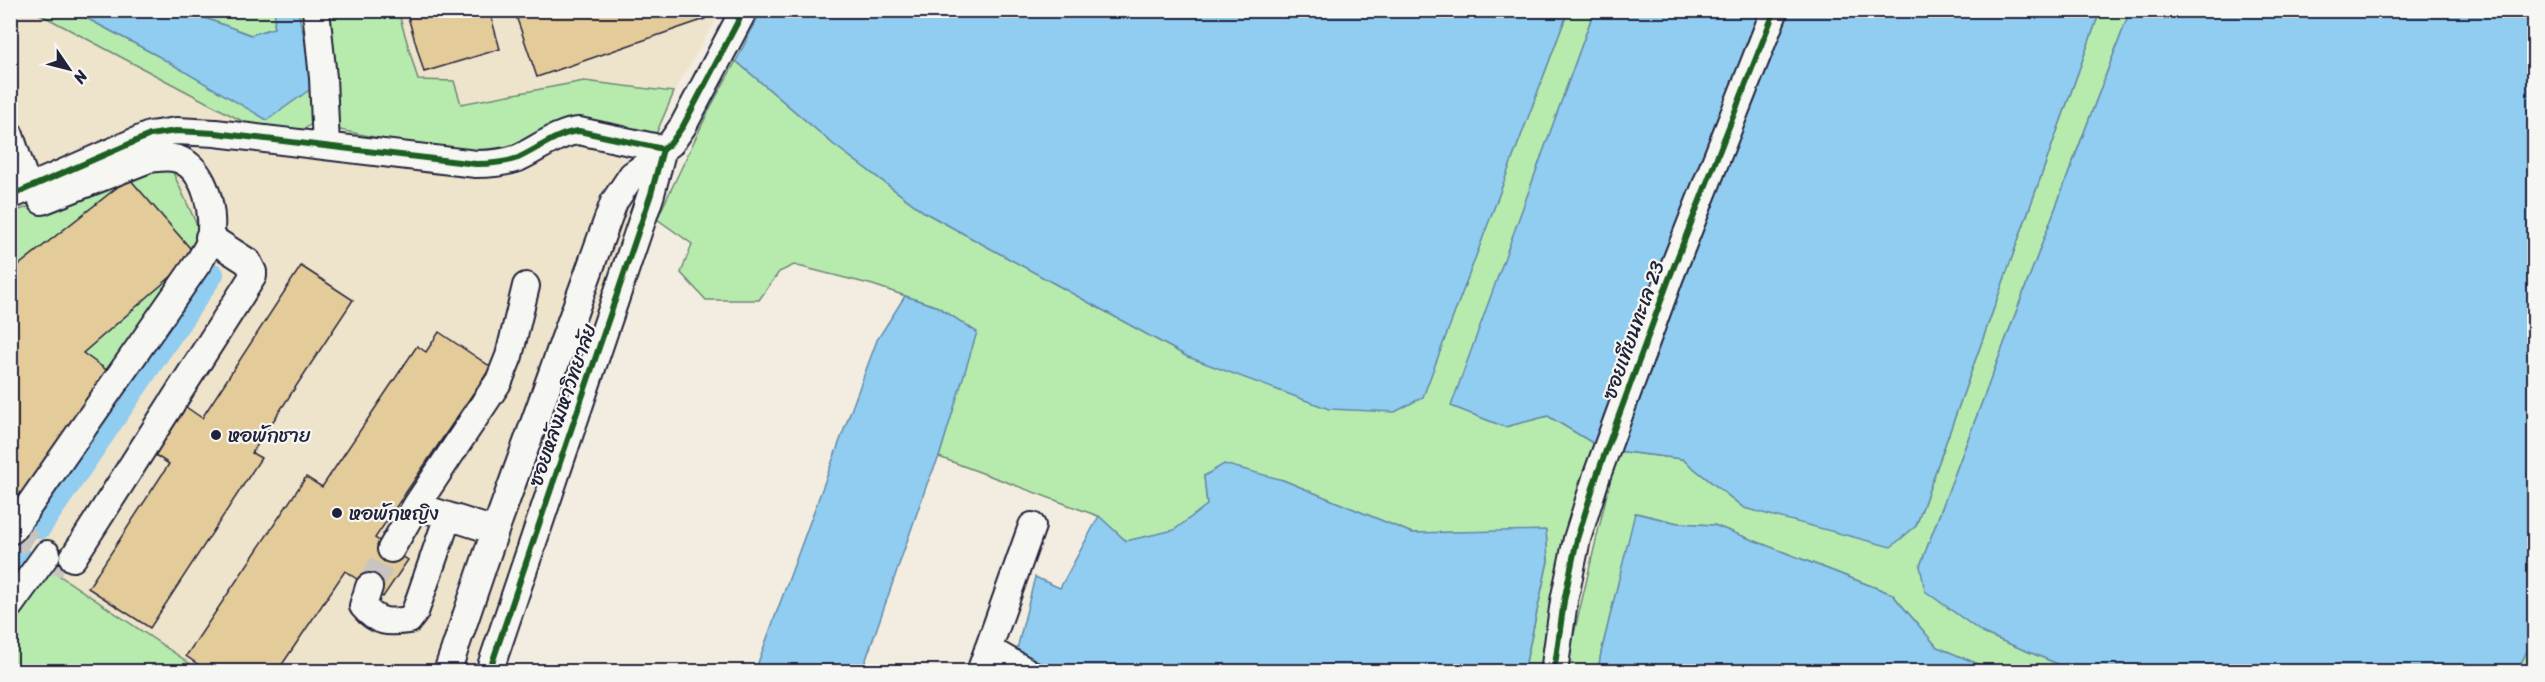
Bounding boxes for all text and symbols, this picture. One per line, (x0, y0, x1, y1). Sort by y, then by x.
north arrow (39, 39, 99, 99)
text: N (65, 64, 97, 91)
street label: ซอยเทียนทะเล 23 (1592, 256, 1675, 404)
street label: ซอยหลังมหาวิทยาลัย (518, 319, 607, 491)
place label: หอพักชาย (228, 418, 311, 453)
marker: หอพักชาย (209, 428, 223, 442)
place label: หอพักหญิง (349, 496, 439, 531)
marker: หอพักหญิง (330, 506, 344, 520)

